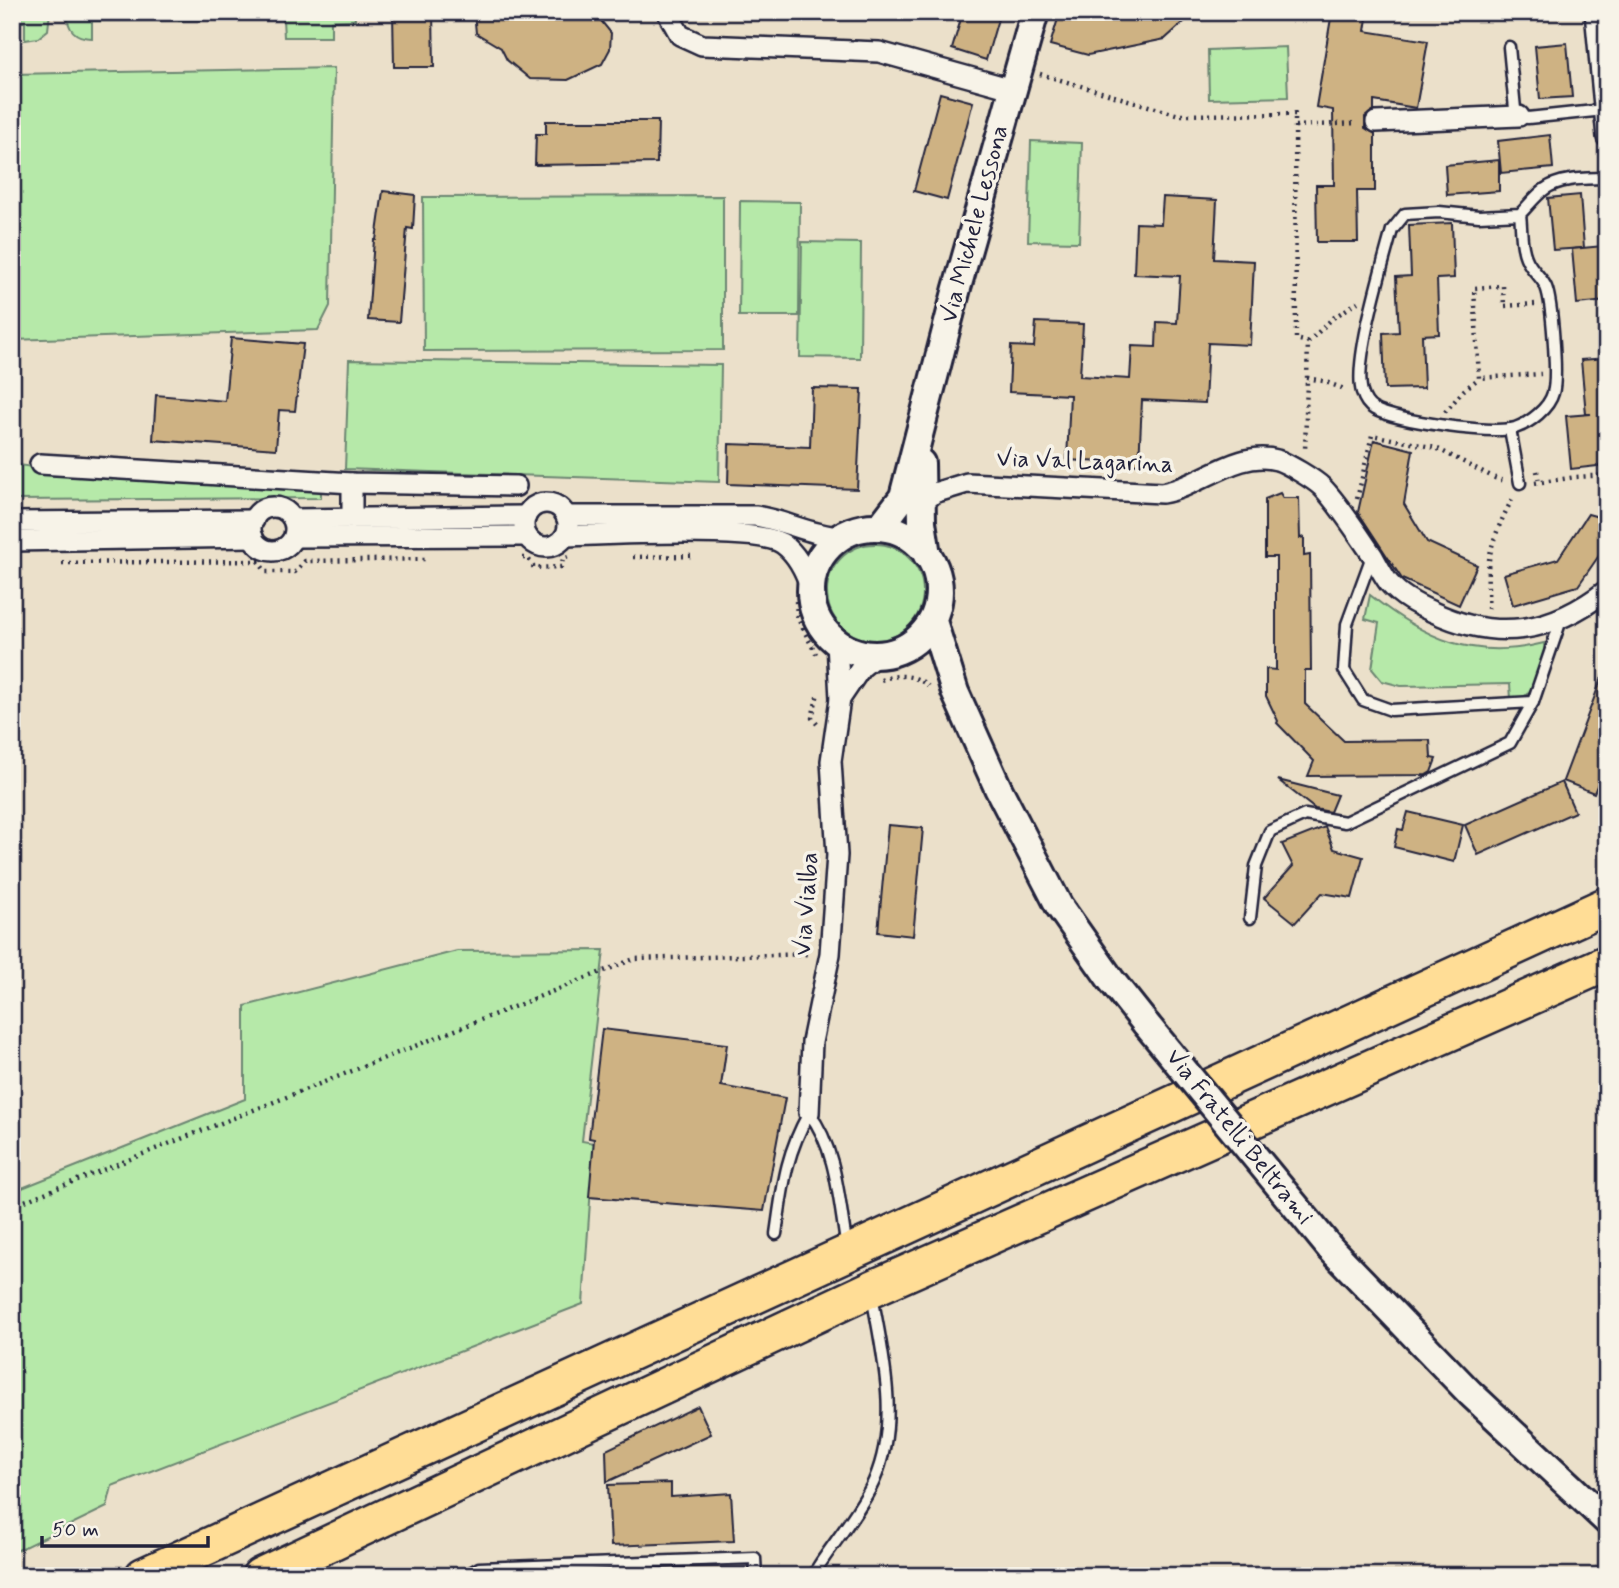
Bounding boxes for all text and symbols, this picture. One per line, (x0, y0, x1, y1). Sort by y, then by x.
street label: Via Michele Lessona (934, 122, 1016, 326)
street label: Via Val Lagarina (996, 443, 1174, 481)
street label: Via Vialba (788, 851, 826, 957)
street label: Via Fratelli Beltrami (1158, 1043, 1320, 1231)
scale bar (42, 1504, 208, 1548)
text: 50 m (52, 1516, 99, 1544)

